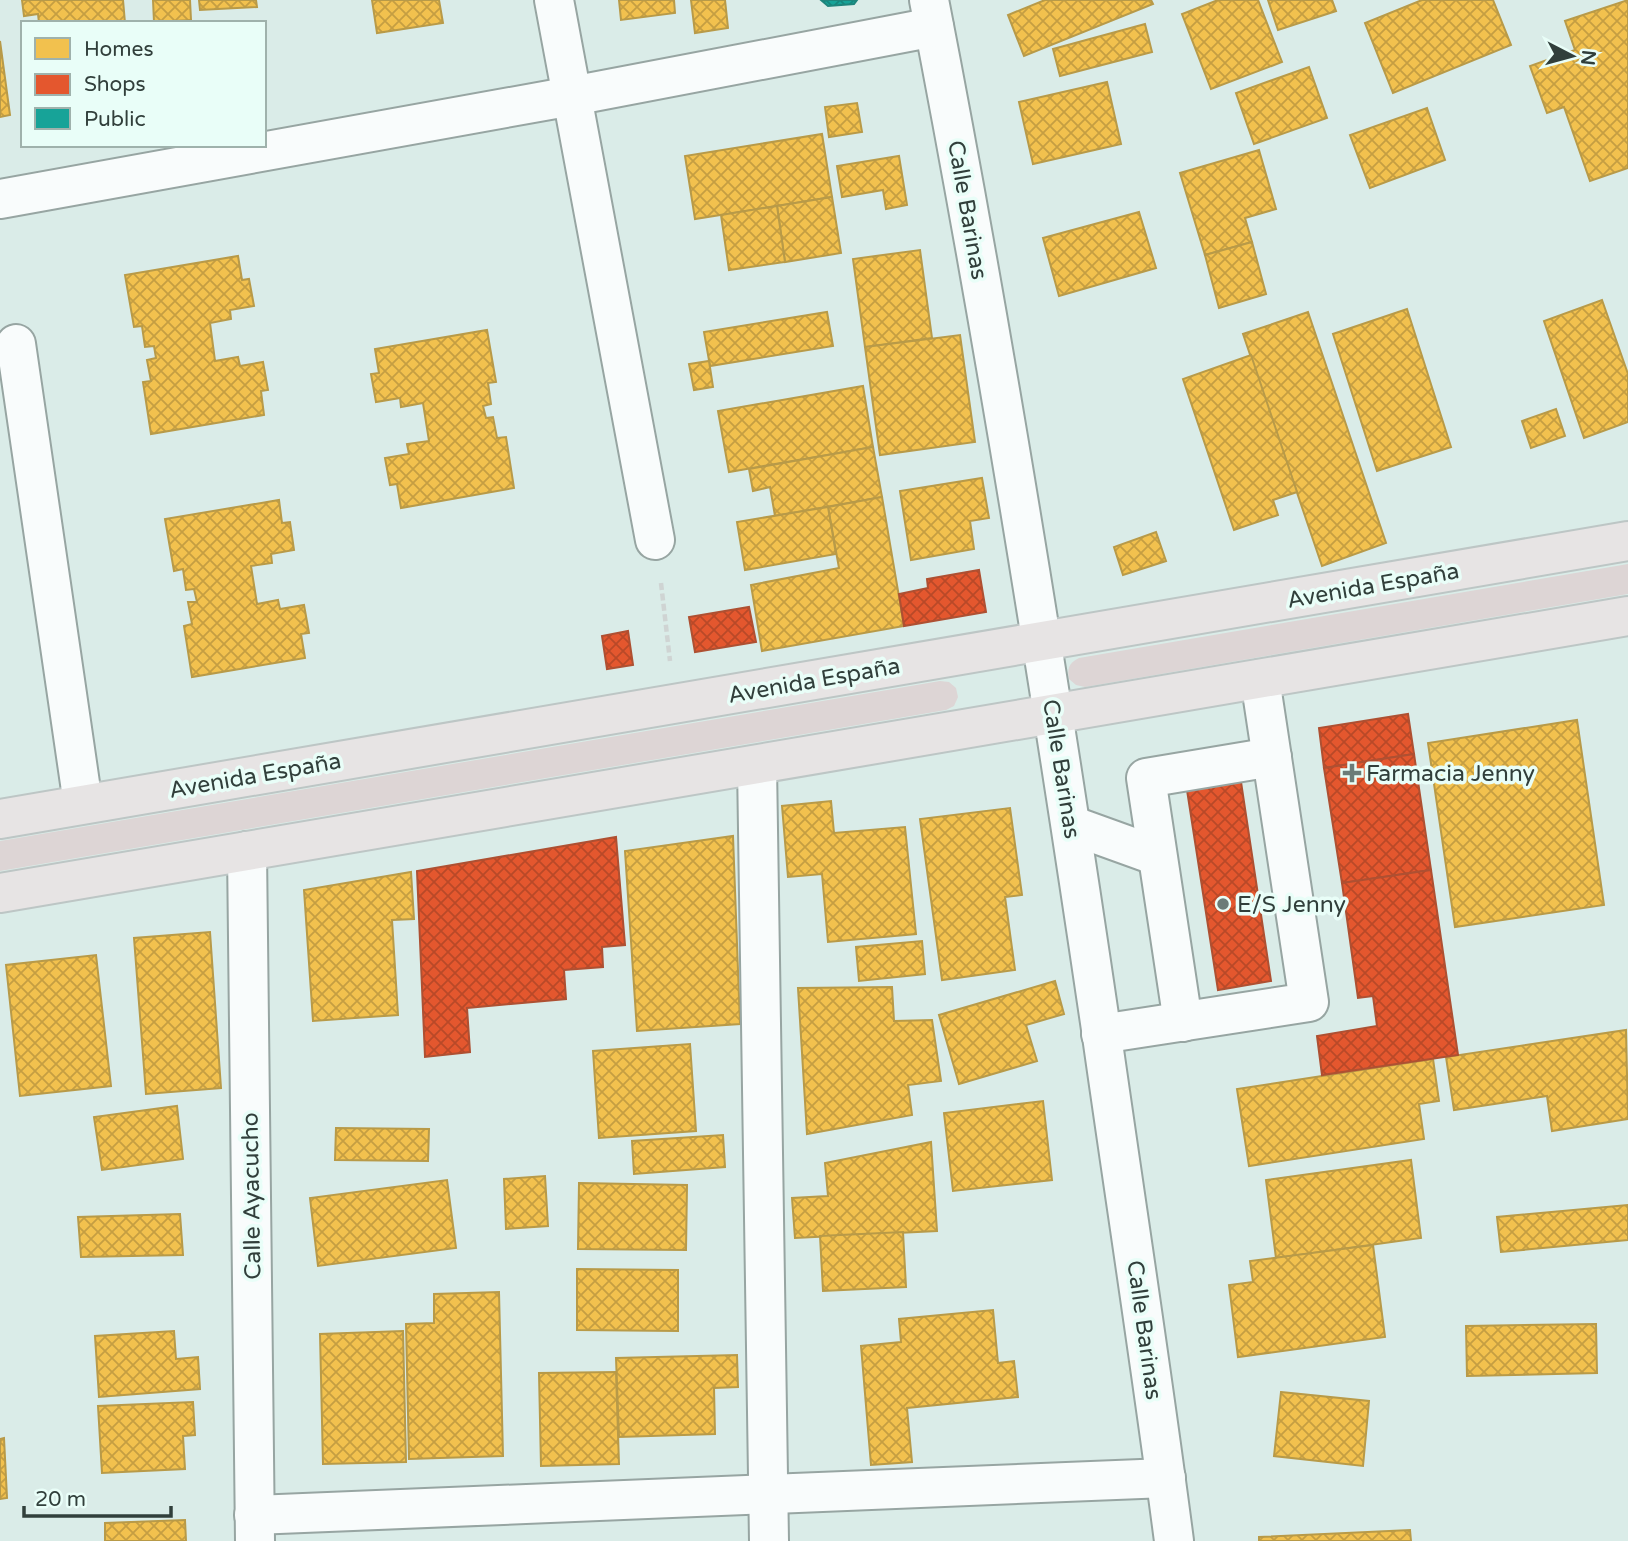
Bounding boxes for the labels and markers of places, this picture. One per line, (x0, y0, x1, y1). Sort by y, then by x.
place label: Farmacia Jenny (1366, 760, 1535, 788)
marker: Farmacia Jenny (1344, 765, 1360, 781)
place label: E/S Jenny (1237, 891, 1346, 919)
marker: E/S Jenny (1215, 896, 1231, 912)

